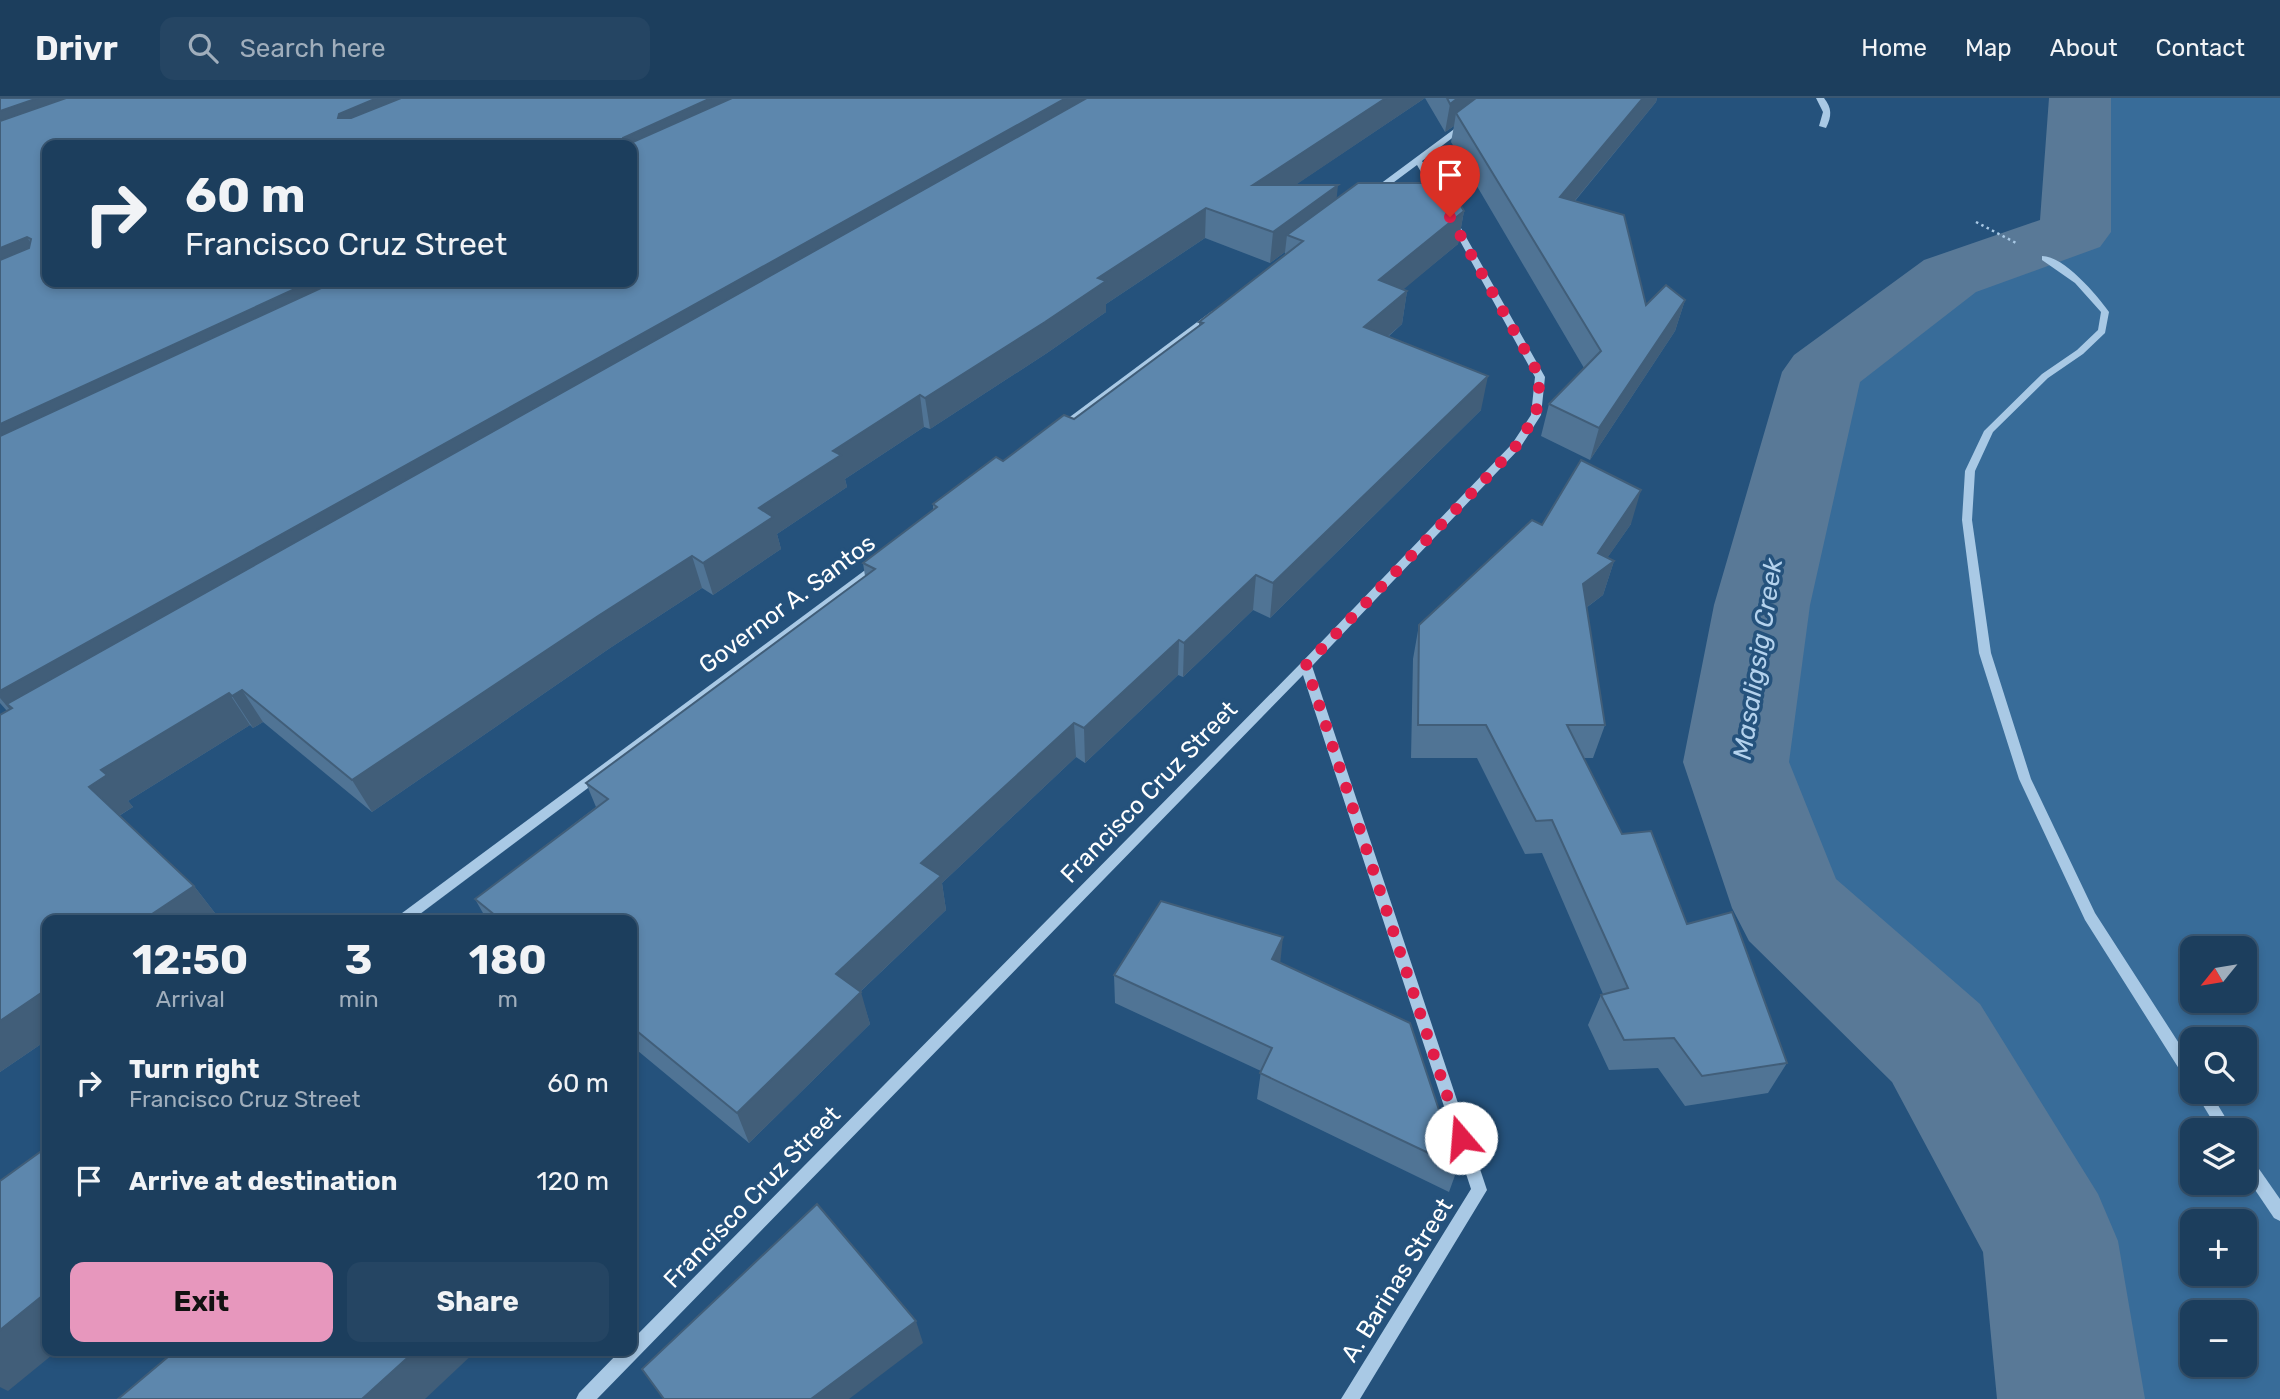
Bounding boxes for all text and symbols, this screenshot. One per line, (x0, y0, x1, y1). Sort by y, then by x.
search box (160, 17, 650, 80)
text: Drivr (35, 29, 118, 68)
icon: search (184, 29, 222, 67)
text: Search here (240, 33, 386, 64)
text: Home (1861, 34, 1927, 62)
text: Map (1965, 34, 2012, 62)
text: About (2050, 34, 2118, 62)
text: Contact (2156, 34, 2245, 62)
pin (1420, 145, 1480, 217)
icon: arrive (1431, 156, 1469, 194)
text: 60 m (185, 166, 306, 224)
icon: right (70, 168, 161, 259)
text: Francisco Cruz Street (185, 225, 507, 263)
street label: Governor A. Santos (693, 529, 881, 679)
water label: Masaligsig Creek (1727, 555, 1789, 762)
street label: Francisco Cruz Street (1055, 695, 1243, 889)
text: 12:50 (132, 935, 248, 985)
text: 3 (345, 935, 372, 985)
text: 180 (469, 935, 547, 985)
north arrow (2180, 936, 2258, 1013)
map controls (2180, 936, 2257, 1377)
text: Arrival (156, 985, 225, 1013)
text: min (339, 985, 379, 1013)
text: m (498, 985, 518, 1013)
button: search (2180, 1027, 2257, 1104)
text: Turn right (129, 1054, 259, 1085)
icon: right (70, 1064, 108, 1102)
text: 60 m (547, 1068, 609, 1099)
text: Francisco Cruz Street (129, 1085, 361, 1113)
street label: Francisco Cruz Street (658, 1100, 846, 1294)
position arrow (1424, 1101, 1498, 1175)
button: layers (2180, 1118, 2257, 1195)
icon: arrive (70, 1162, 108, 1200)
text: Arrive at destination (129, 1166, 397, 1197)
text: 120 m (537, 1166, 609, 1197)
street label: A. Barinas Street (1335, 1193, 1459, 1367)
button: + (2180, 1209, 2257, 1286)
button: Exit (70, 1262, 333, 1342)
button: Share (347, 1262, 609, 1342)
button: − (2180, 1300, 2257, 1377)

